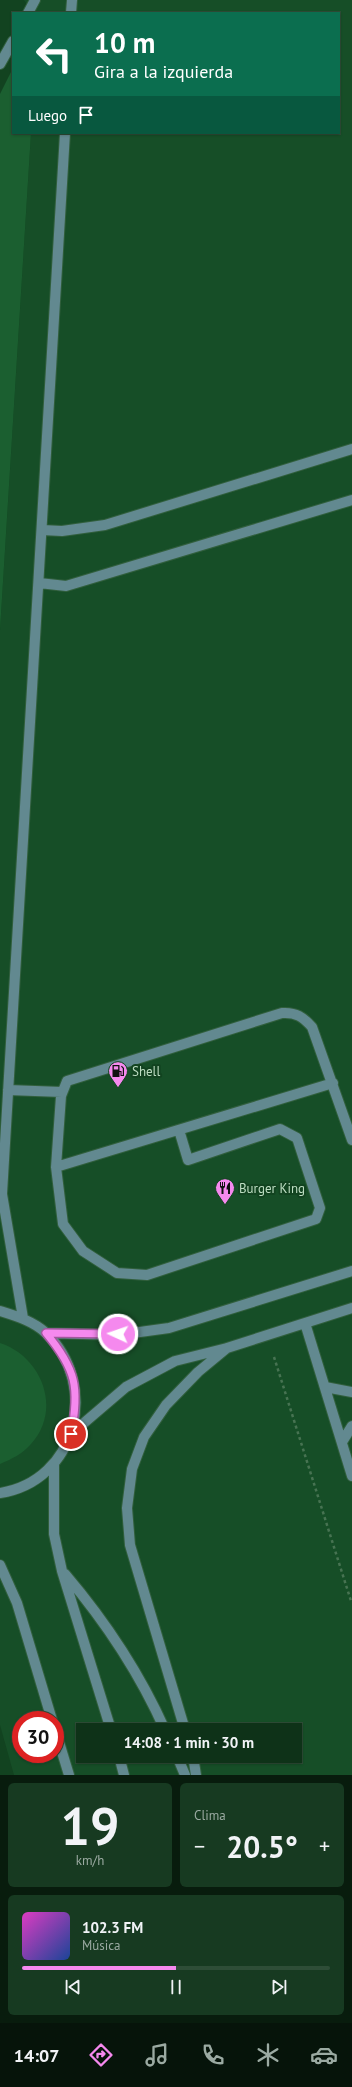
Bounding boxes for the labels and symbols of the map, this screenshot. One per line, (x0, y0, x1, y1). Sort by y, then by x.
fuel station icon: Shell (107, 1060, 129, 1088)
place label: Shell (132, 1063, 160, 1080)
restaurant icon: Burger King (214, 1177, 236, 1205)
place label: Burger King (239, 1180, 305, 1197)
position arrow (97, 1313, 139, 1355)
pin (54, 1417, 88, 1451)
speed limit sign: 30 (12, 1711, 64, 1763)

